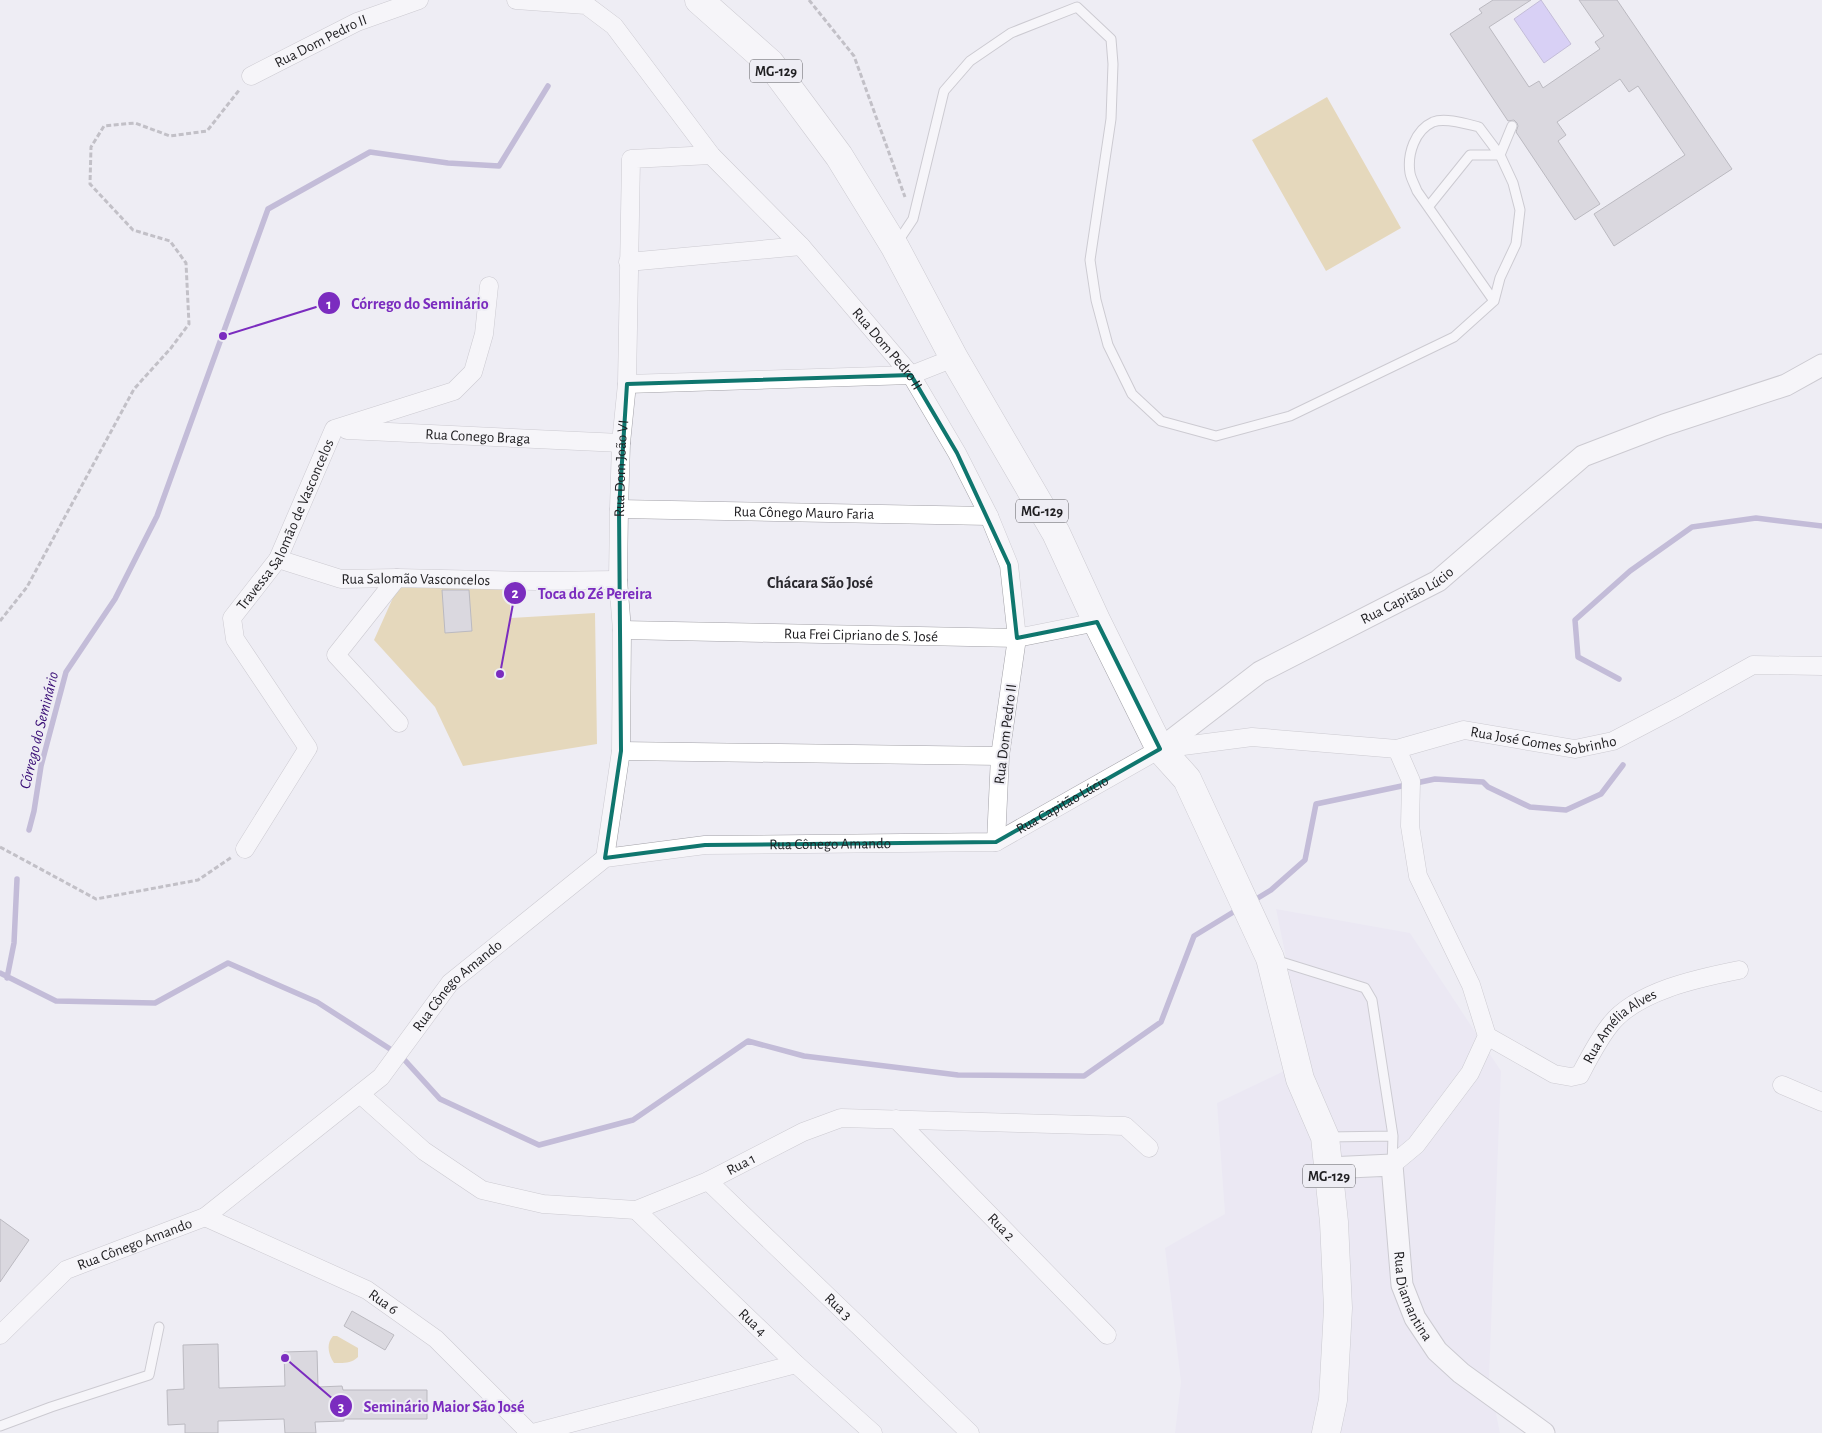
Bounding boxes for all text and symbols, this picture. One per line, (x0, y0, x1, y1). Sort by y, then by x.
street label: Rua Dom Pedro II (272, 12, 369, 71)
road number: MG-129 (750, 59, 802, 82)
callout: Córrego do Seminário (316, 288, 499, 319)
text: Córrego do Seminário (351, 296, 489, 312)
text: 1 (326, 297, 332, 312)
street label: Rua Dom Pedro II (849, 305, 925, 392)
street label: Rua Dom João VI (612, 419, 631, 517)
street label: Rua Conego Braga (425, 427, 531, 447)
street label: Travessa Salomão de Vasconcelos (234, 437, 337, 613)
road number: MG-129 (1016, 500, 1068, 522)
street label: Rua Cônego Mauro Faria (733, 504, 874, 522)
street label: Rua Capitão Lúcio (1358, 564, 1457, 627)
street label: Rua Salomão Vasconcelos (341, 571, 490, 588)
district label: Chácara São José (767, 575, 873, 591)
callout: Toca do Zé Pereira (503, 578, 662, 609)
text: 2 (511, 586, 519, 601)
text: Toca do Zé Pereira (538, 586, 653, 602)
street label: Rua Frei Cipriano de S. José (784, 626, 938, 644)
water label: Córrego do Seminário (17, 670, 61, 791)
street label: Rua Dom Pedro II (992, 683, 1019, 785)
street label: Rua José Gomes Sobrinho (1469, 724, 1618, 757)
street label: Rua Capitão Lúcio (1014, 773, 1111, 837)
street label: Rua Cônego Amando (769, 836, 891, 852)
street label: Rua Cônego Amando (410, 937, 505, 1034)
street label: Rua Amélia Alves (1580, 987, 1659, 1066)
street label: Rua 1 (724, 1151, 758, 1178)
road number: MG-129 (1303, 1164, 1355, 1188)
street label: Rua 2 (985, 1211, 1018, 1244)
street label: Rua Cônego Amando (75, 1216, 194, 1273)
street label: Rua Diamantina (1391, 1251, 1435, 1344)
street label: Rua 6 (366, 1287, 401, 1318)
street label: Rua 3 (822, 1291, 855, 1323)
street label: Rua 4 (736, 1306, 769, 1339)
callout: Seminário Maior São José (328, 1391, 534, 1422)
text: Seminário Maior São José (363, 1399, 525, 1415)
text: 3 (338, 1400, 344, 1415)

